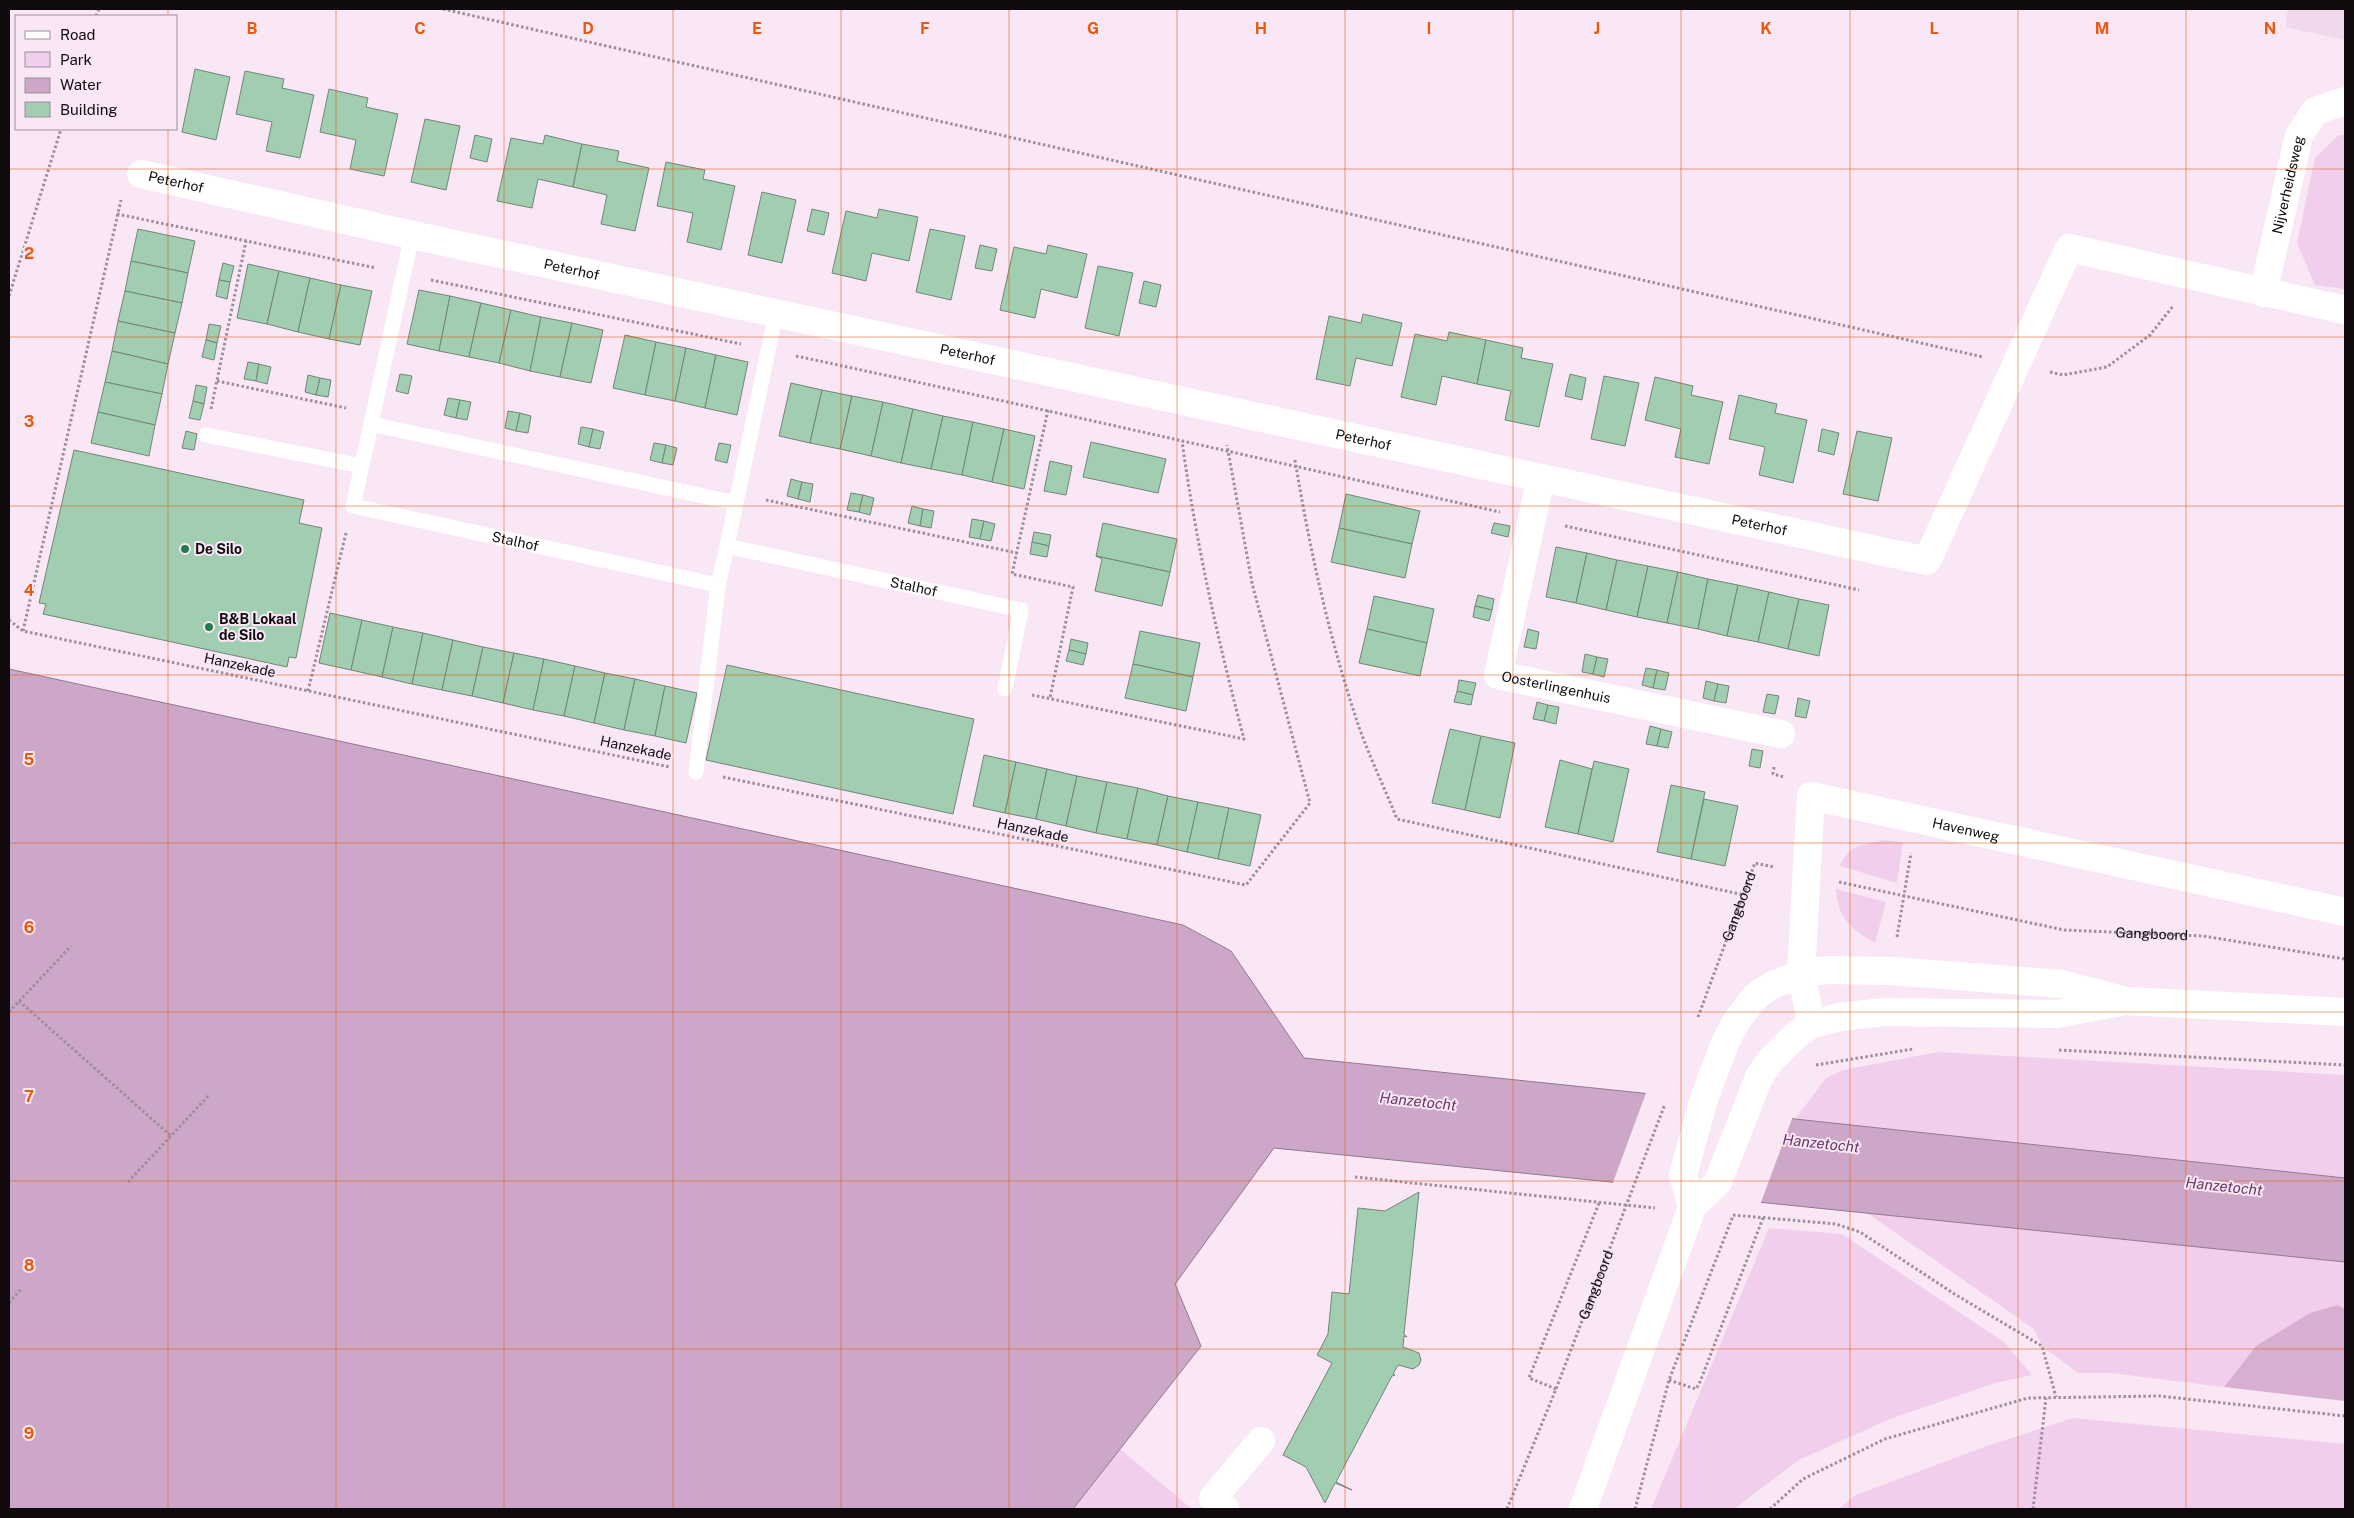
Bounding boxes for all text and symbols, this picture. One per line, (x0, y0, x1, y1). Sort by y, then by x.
legend (15, 15, 178, 130)
text: B (247, 19, 258, 38)
text: C (414, 19, 426, 38)
text: D (582, 19, 594, 38)
text: E (752, 19, 762, 38)
text: F (920, 19, 930, 38)
text: G (1087, 19, 1099, 38)
text: H (1255, 19, 1267, 38)
text: I (1427, 19, 1431, 38)
text: J (1594, 19, 1600, 38)
text: K (1760, 19, 1772, 38)
text: L (1929, 19, 1939, 38)
text: M (2095, 19, 2109, 38)
text: N (2264, 19, 2276, 38)
text: Road (60, 26, 96, 43)
text: Park (60, 51, 92, 68)
text: Water (60, 76, 102, 93)
text: Building (60, 101, 118, 118)
street label: Nijverheidsweg (2269, 134, 2307, 236)
street label: Peterhof (147, 168, 206, 196)
text: 2 (24, 244, 34, 263)
street label: Peterhof (542, 256, 601, 283)
street label: Peterhof (938, 341, 997, 368)
text: 3 (24, 412, 34, 431)
street label: Peterhof (1334, 426, 1393, 454)
street label: Peterhof (1730, 511, 1789, 539)
street label: Stalhof (490, 528, 541, 554)
place label: De Silo (195, 541, 242, 557)
marker: De Silo (179, 543, 191, 555)
street label: Stalhof (889, 574, 939, 600)
text: 4 (24, 581, 35, 600)
place label: B&B Lokaal de Silo (219, 611, 297, 643)
marker: B&B Lokaal de Silo (203, 621, 215, 633)
street label: Hanzekade (203, 650, 277, 680)
street label: Oosterlingenhuis (1500, 668, 1612, 706)
street label: Hanzekade (599, 733, 673, 763)
text: 5 (24, 750, 35, 769)
street label: Hanzekade (996, 815, 1070, 845)
street label: Havenweg (1931, 815, 2001, 845)
street label: Gangboord (1719, 869, 1759, 943)
text: 6 (24, 918, 34, 937)
street label: Gangboord (2115, 924, 2189, 943)
text: 7 (24, 1087, 34, 1106)
water label: Hanzetocht (1379, 1089, 1458, 1114)
water label: Hanzetocht (1782, 1131, 1861, 1156)
water label: Hanzetocht (2185, 1174, 2264, 1199)
street label: Gangboord (1575, 1248, 1616, 1322)
text: 8 (24, 1256, 35, 1275)
text: 9 (24, 1424, 34, 1443)

